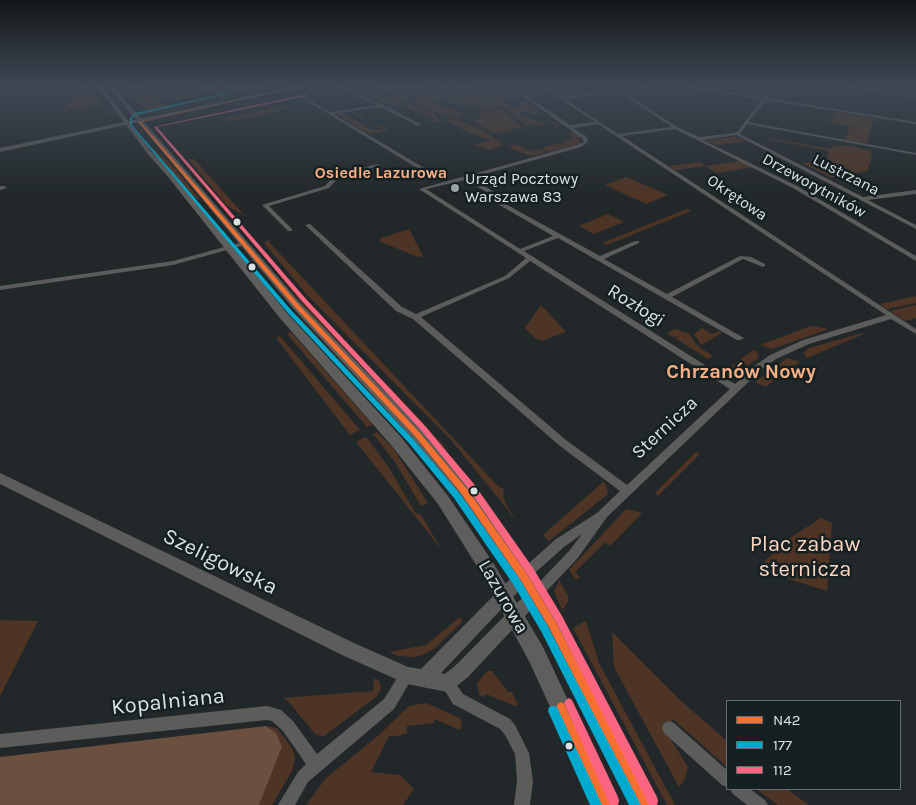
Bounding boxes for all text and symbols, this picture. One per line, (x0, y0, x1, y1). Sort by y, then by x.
street label: Drzeworytników (759, 150, 869, 222)
street label: Lustrzana (809, 150, 883, 200)
district label: Osiedle Lazurowa (315, 163, 447, 183)
place label: Urząd Pocztowy Warszawa 83 (465, 169, 578, 207)
street label: Okrętowa (703, 171, 771, 225)
marker: Urząd Pocztowy Warszawa 83 (449, 182, 461, 194)
unlabelled marker (232, 217, 242, 227)
unlabelled marker (247, 262, 257, 272)
street label: Rozłogi (603, 280, 669, 332)
district label: Chrzanów Nowy (666, 360, 816, 384)
street label: Sternicza (627, 392, 703, 464)
unlabelled marker (469, 486, 479, 496)
street label: Szeligowska (158, 523, 282, 601)
park label: Plac zabaw sternicza (750, 532, 860, 584)
street label: Lazurowa (473, 556, 533, 638)
street label: Kopalniana (110, 683, 226, 721)
legend (726, 700, 901, 790)
text: N42 (773, 711, 800, 729)
text: 177 (773, 736, 792, 754)
unlabelled marker (564, 741, 574, 751)
text: 112 (773, 761, 792, 779)

